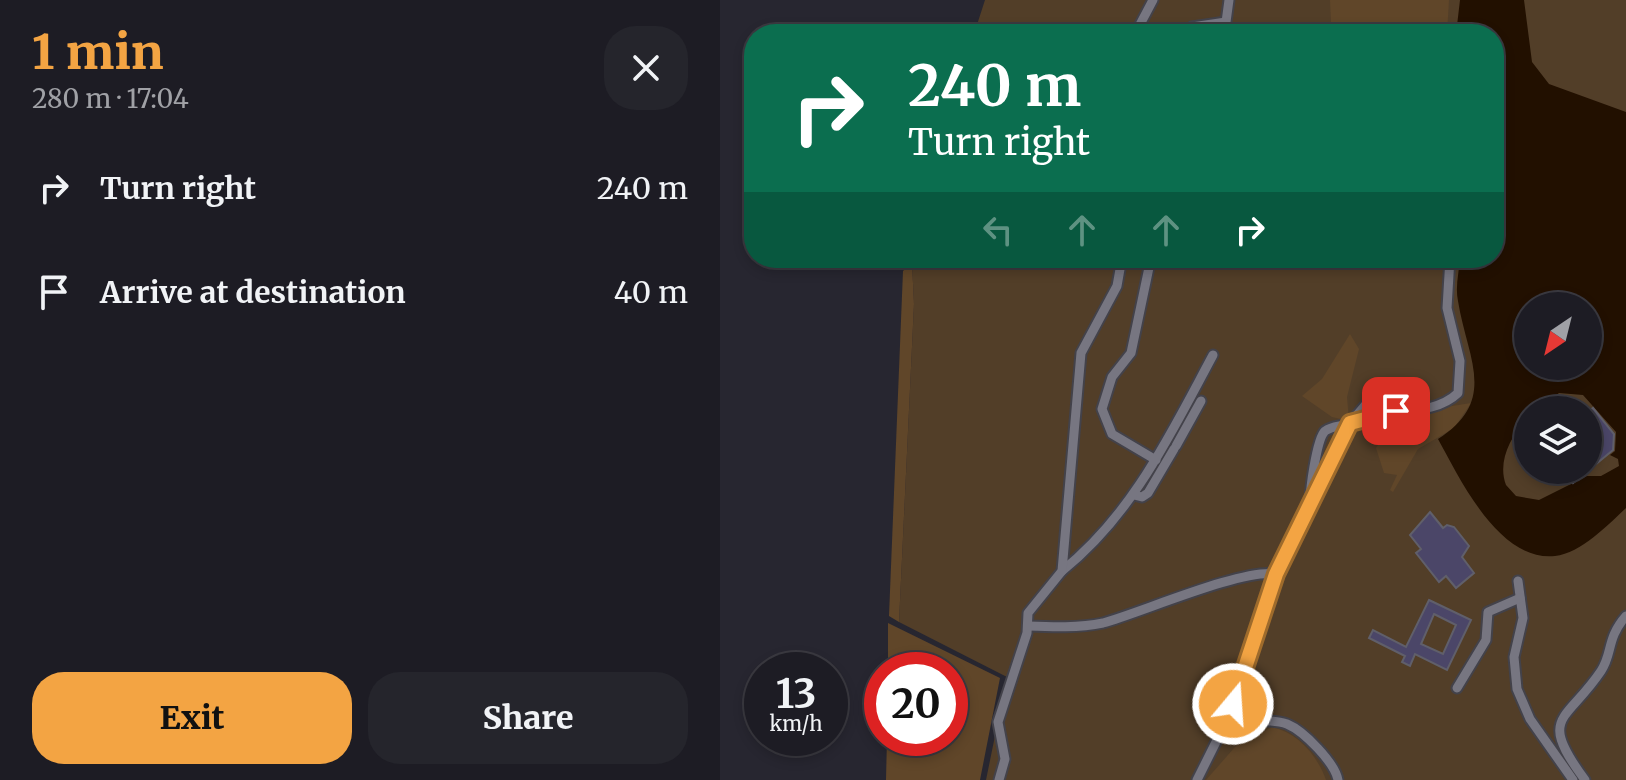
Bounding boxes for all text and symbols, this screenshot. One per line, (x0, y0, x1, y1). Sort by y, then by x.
text: 1 min (32, 22, 164, 82)
button: close (604, 26, 688, 110)
text: 240 m (908, 51, 1081, 121)
icon: right (776, 56, 880, 160)
text: 280 m · 17:04 (32, 82, 189, 115)
text: Turn right (908, 120, 1090, 165)
icon: right (32, 166, 76, 210)
text: Turn right (100, 169, 256, 207)
text: 240 m (597, 169, 688, 207)
icon: left (976, 208, 1020, 252)
icon: ahead (1060, 208, 1104, 252)
icon: ahead (1144, 208, 1188, 252)
icon: right (1228, 208, 1272, 252)
icon: arrive (32, 270, 76, 314)
text: Arrive at destination (100, 273, 406, 311)
text: 40 m (614, 273, 688, 311)
north arrow (1514, 292, 1602, 380)
map controls (1514, 292, 1602, 484)
pin (1362, 377, 1430, 445)
icon: arrive (1374, 389, 1418, 433)
button: layers (1514, 396, 1602, 484)
speed limit sign: 20 (864, 652, 968, 756)
position arrow (1191, 662, 1275, 746)
text: 13 (776, 669, 816, 719)
button: Exit (32, 672, 352, 764)
button: Share (368, 672, 688, 764)
text: km/h (770, 711, 822, 736)

